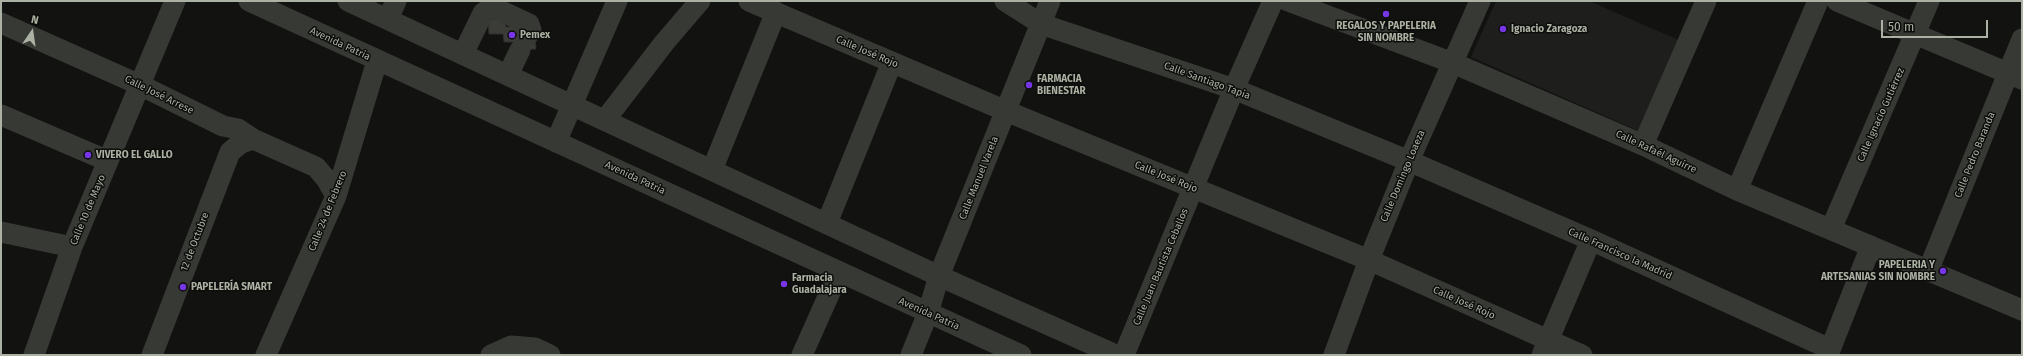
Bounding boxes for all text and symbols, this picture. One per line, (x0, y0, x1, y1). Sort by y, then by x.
marker: REGALOS Y PAPELERIA SIN NOMBRE (1381, 9, 1391, 19)
north arrow (12, 12, 52, 52)
scale bar (1883, 12, 1990, 38)
text: N (30, 13, 40, 27)
place label: REGALOS Y PAPELERIA SIN NOMBRE (1336, 20, 1436, 44)
text: 50 m (1888, 20, 1914, 34)
place label: Ignacio Zaragoza (1511, 23, 1587, 35)
marker: Ignacio Zaragoza (1498, 24, 1508, 34)
street label: Avenida Patria (308, 25, 372, 63)
place label: Pemex (520, 29, 550, 41)
marker: Pemex (507, 30, 517, 40)
street label: Calle José Rojo (834, 33, 900, 71)
street label: Calle Santiago Tapia (1162, 60, 1252, 102)
street label: Calle Ignacio Gutiérrez (1855, 66, 1907, 164)
street label: Calle José Arrese (123, 73, 195, 117)
place label: FARMACIA BIENESTAR (1037, 73, 1086, 96)
marker: FARMACIA BIENESTAR (1024, 80, 1034, 90)
street label: Calle Pedro Baranda (1952, 110, 1998, 200)
street label: Calle Domingo Loaeza (1378, 128, 1428, 224)
street label: Calle Rafaél Aguirre (1614, 128, 1698, 176)
street label: Calle Manuel Varela (957, 135, 1001, 221)
place label: VIVERO EL GALLO (96, 149, 173, 161)
marker: VIVERO EL GALLO (83, 150, 93, 160)
street label: Avenida Patria (603, 159, 667, 197)
street label: Calle José Rojo (1133, 159, 1199, 195)
street label: Calle 24 de Febrero (306, 169, 350, 253)
street label: Calle 10 de Mayo (68, 173, 108, 247)
street label: Calle Juan Bautista Ceballos (1131, 207, 1191, 327)
street label: 12 de Octubre (178, 211, 212, 273)
street label: Calle Francisco la Madrid (1566, 226, 1674, 282)
place label: PAPELERIA Y ARTESANIAS SIN NOMBRE (1821, 259, 1935, 282)
marker: PAPELERIA Y ARTESANIAS SIN NOMBRE (1938, 266, 1948, 276)
place label: Farmacia Guadalajara (792, 272, 847, 296)
marker: Farmacia Guadalajara (779, 279, 789, 289)
place label: PAPELERÍA SMART (191, 281, 272, 293)
marker: PAPELERÍA SMART (178, 282, 188, 292)
street label: Calle José Rojo (1431, 284, 1497, 322)
street label: Avenida Patria (897, 295, 961, 333)

